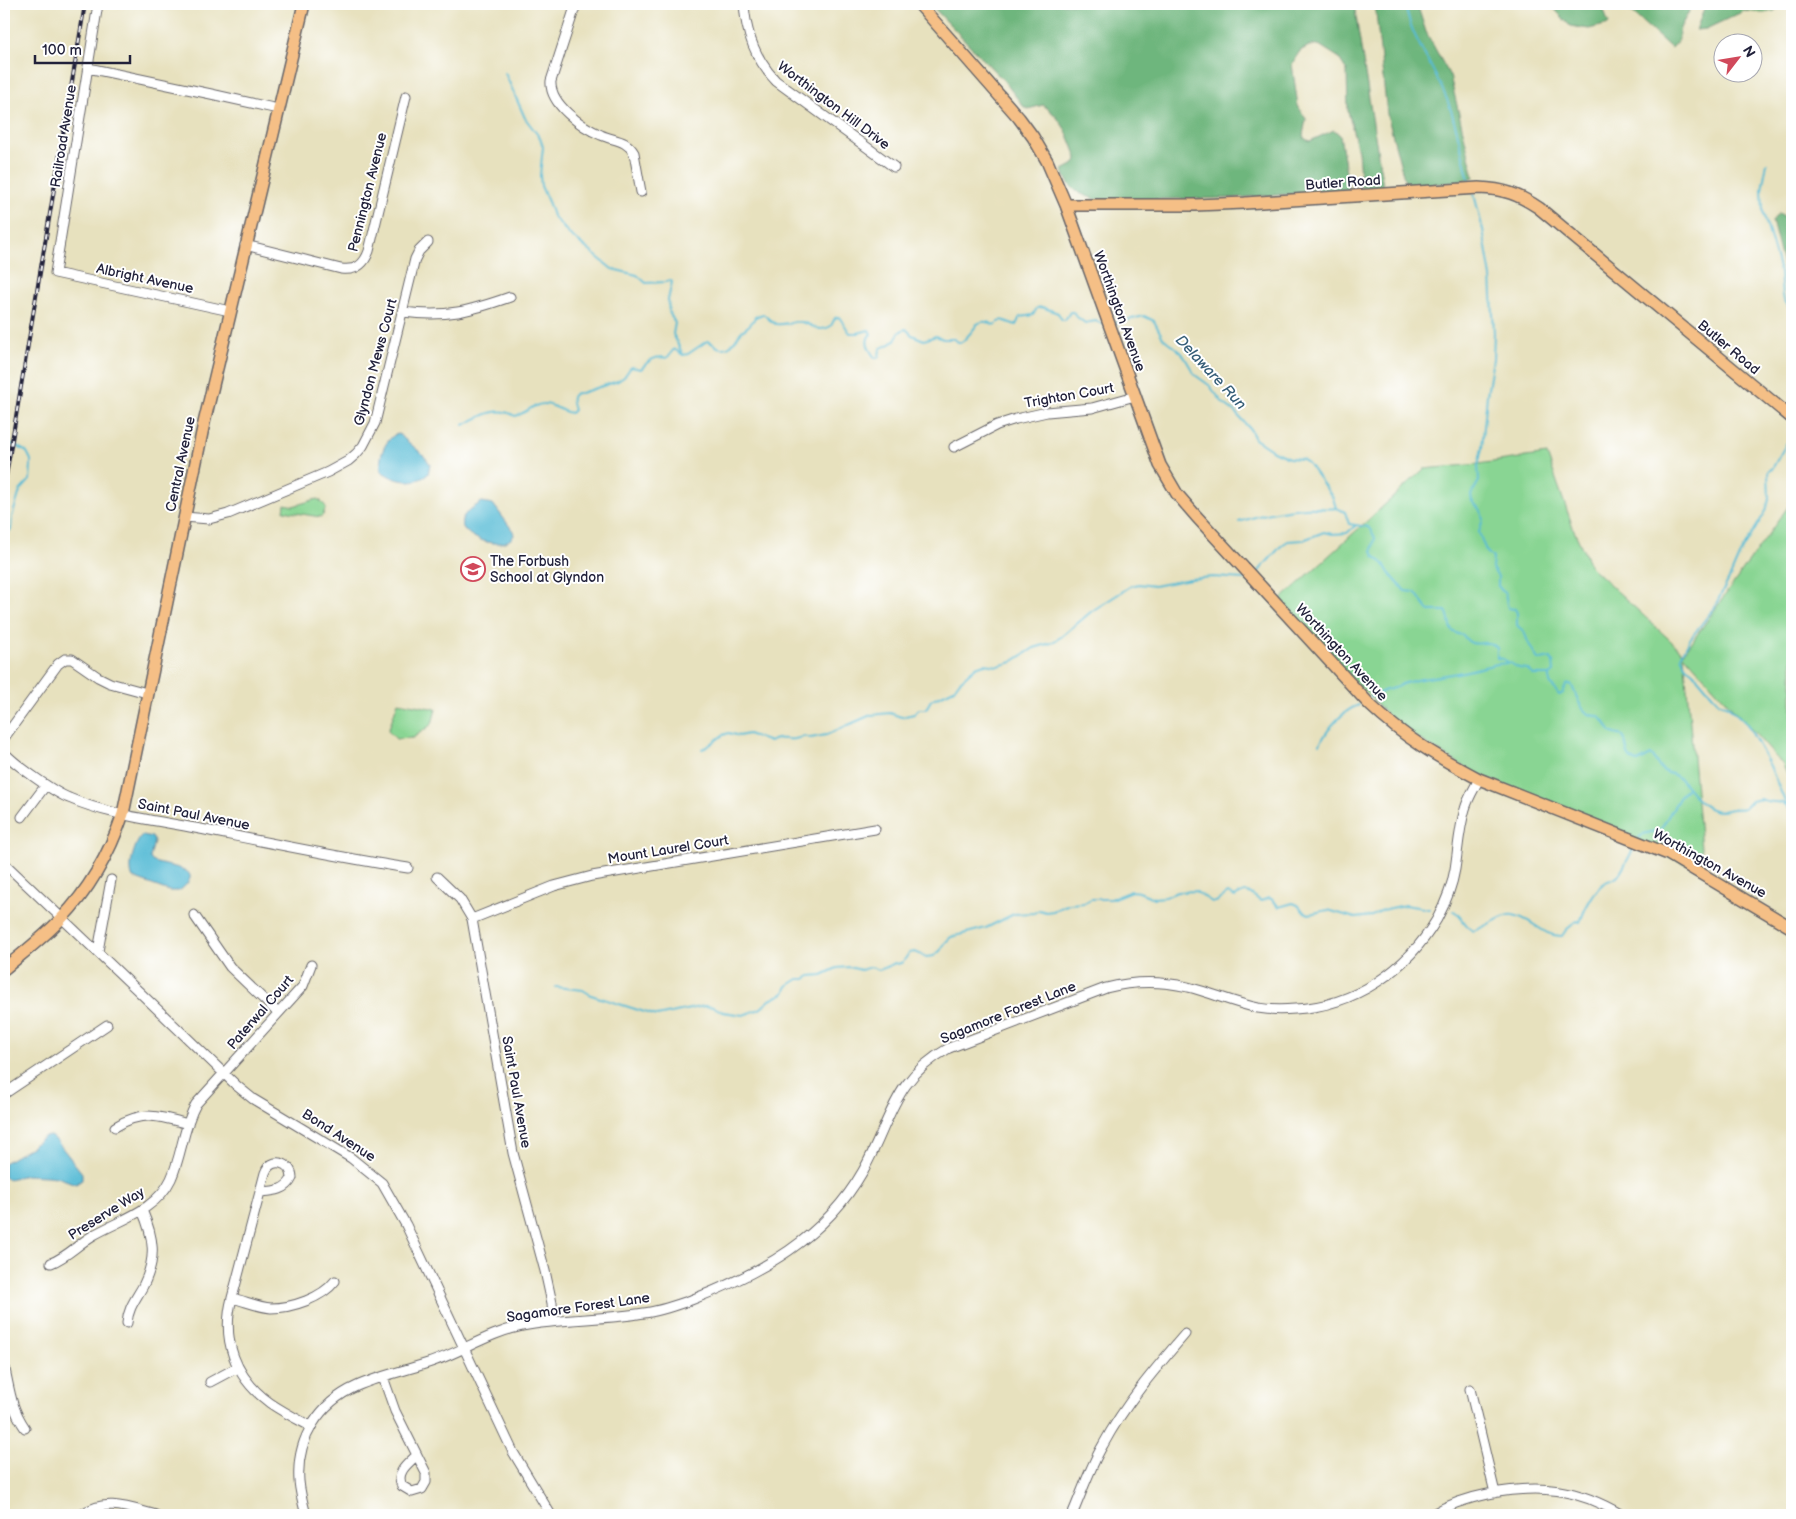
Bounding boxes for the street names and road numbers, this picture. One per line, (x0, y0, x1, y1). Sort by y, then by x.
street label: Worthington Hill Drive (774, 58, 893, 153)
street label: Railroad Avenue (47, 84, 80, 189)
street label: Pennington Avenue (344, 131, 391, 253)
street label: Butler Road (1305, 171, 1381, 194)
street label: Worthington Avenue (1090, 249, 1149, 374)
street label: Albright Avenue (95, 260, 195, 297)
street label: Glyndon Mews Court (350, 296, 401, 428)
street label: Butler Road (1694, 317, 1763, 378)
street label: Trighton Court (1023, 379, 1116, 412)
street label: Central Avenue (162, 415, 199, 513)
street label: Worthington Avenue (1292, 600, 1391, 705)
street label: Saint Paul Avenue (137, 795, 251, 834)
street label: Worthington Avenue (1650, 825, 1769, 902)
street label: Mount Laurel Court (606, 831, 730, 867)
street label: Paterwal Court (224, 971, 298, 1053)
street label: Sagamore Forest Lane (938, 978, 1078, 1047)
street label: Saint Paul Avenue (498, 1035, 535, 1149)
street label: Bond Avenue (299, 1105, 379, 1165)
street label: Preserve Way (65, 1183, 148, 1244)
street label: Sagamore Forest Lane (505, 1289, 651, 1326)

